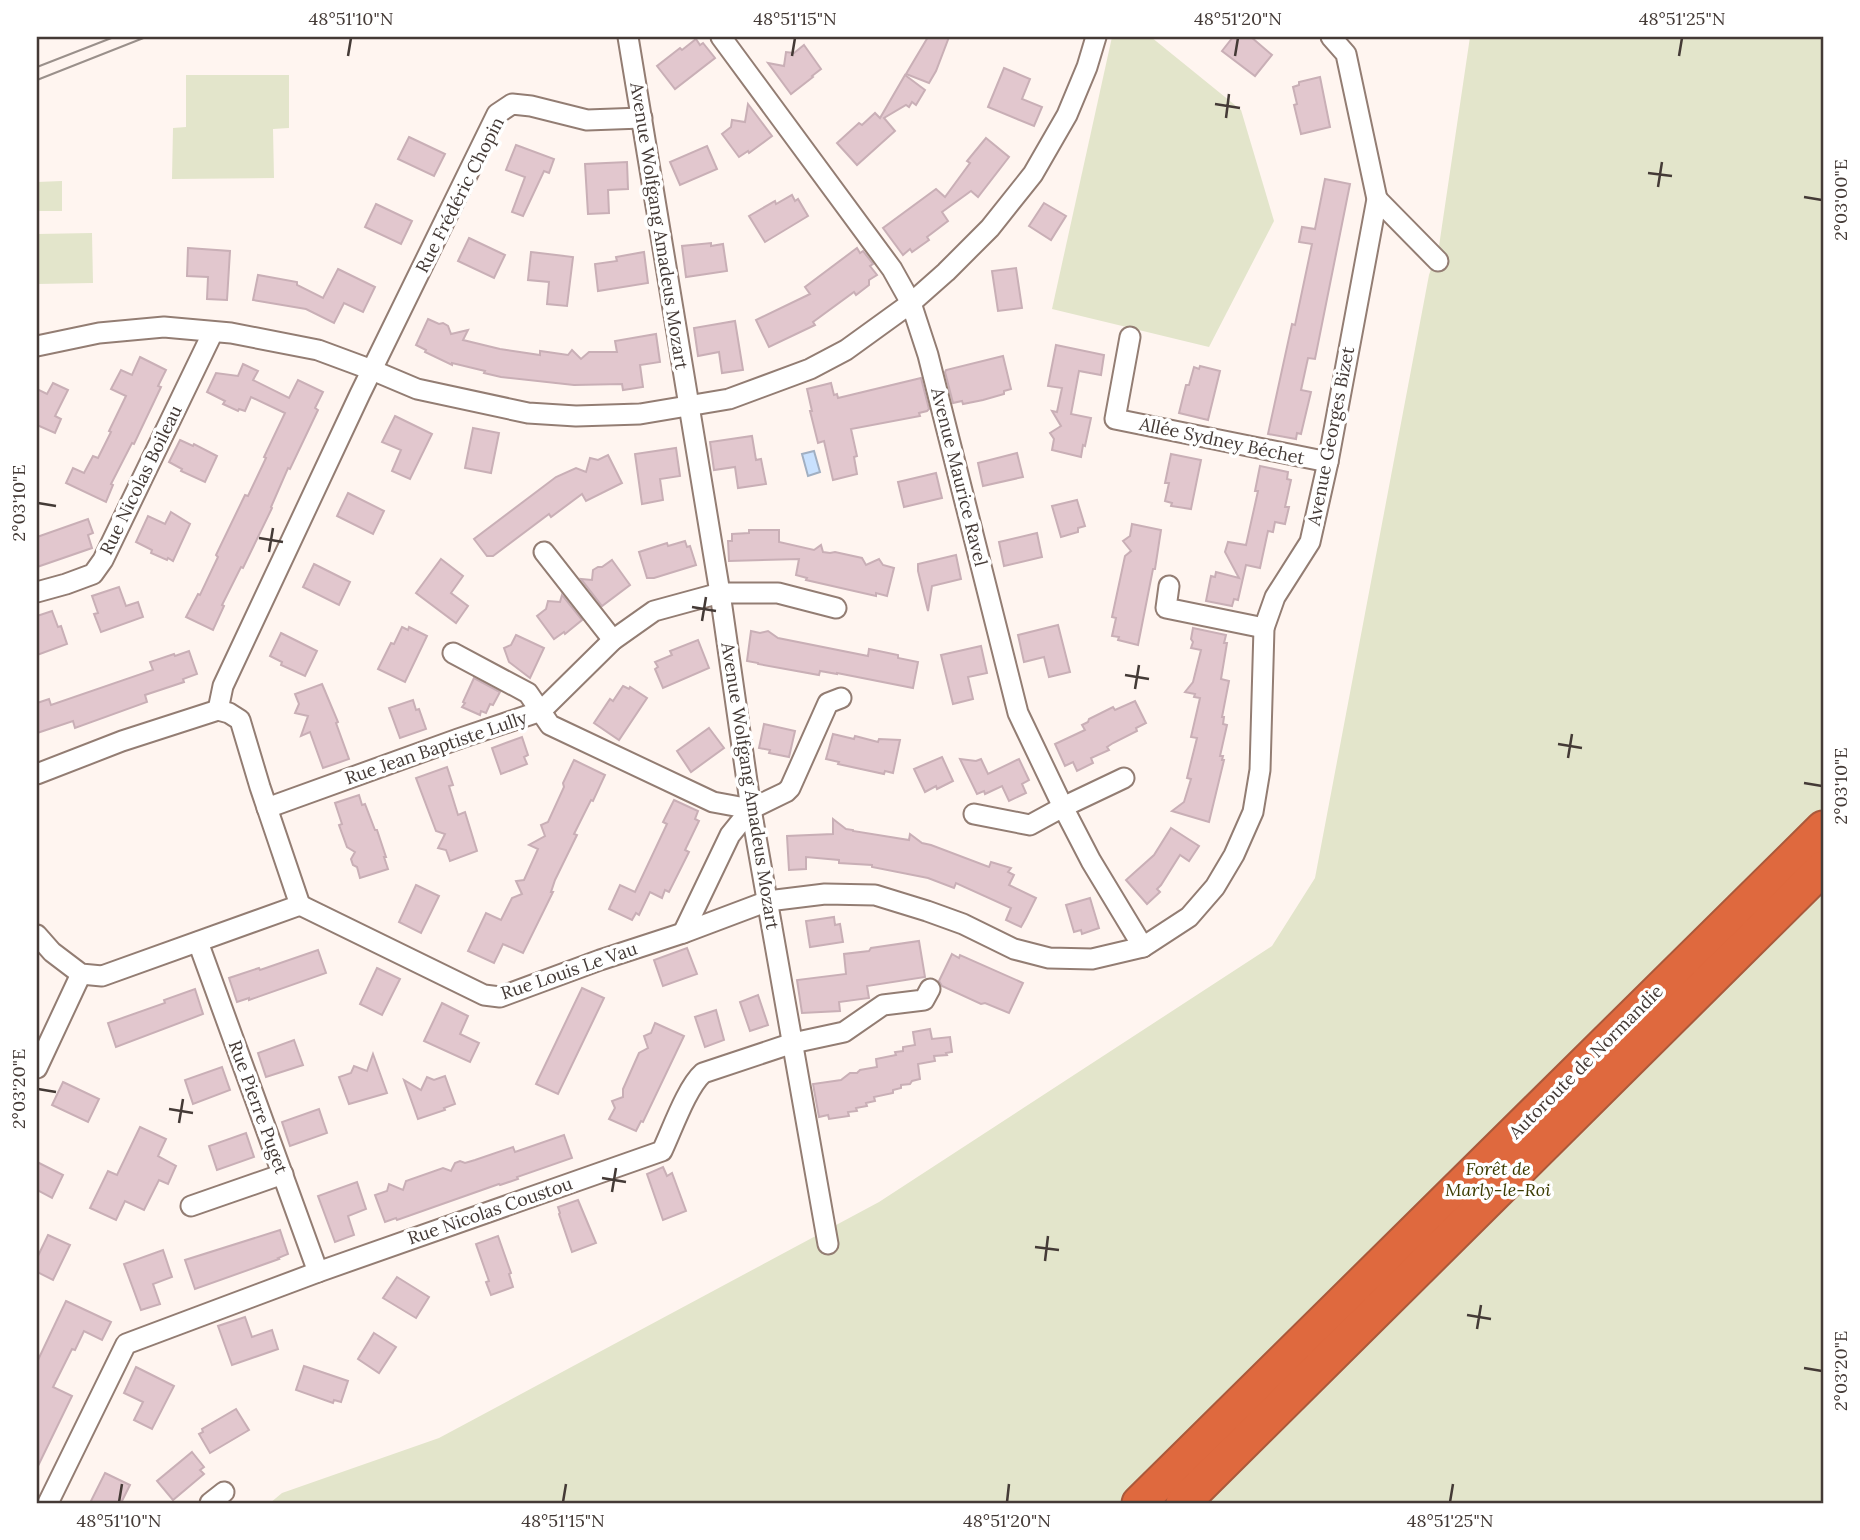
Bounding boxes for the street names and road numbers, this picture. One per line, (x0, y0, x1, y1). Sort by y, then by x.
street label: Avenue Wolfgang Amadeus Mozart (625, 80, 694, 371)
street label: Rue Frédéric Chopin (410, 113, 509, 277)
street label: Avenue Georges Bizet (1302, 344, 1359, 528)
street label: Avenue Maurice Ravel (926, 384, 993, 569)
street label: Rue Nicolas Boileau (94, 401, 187, 558)
street label: Allée Sydney Béchet (1137, 412, 1307, 469)
street label: Avenue Wolfgang Amadeus Mozart (716, 640, 785, 931)
street label: Rue Jean Baptiste Lully (342, 705, 530, 790)
street label: Rue Louis Le Vau (498, 936, 640, 1005)
street label: Autoroute de Normandie (1503, 979, 1668, 1144)
street label: Rue Pierre Puget (224, 1037, 293, 1177)
street label: Rue Nicolas Coustou (404, 1171, 576, 1250)

